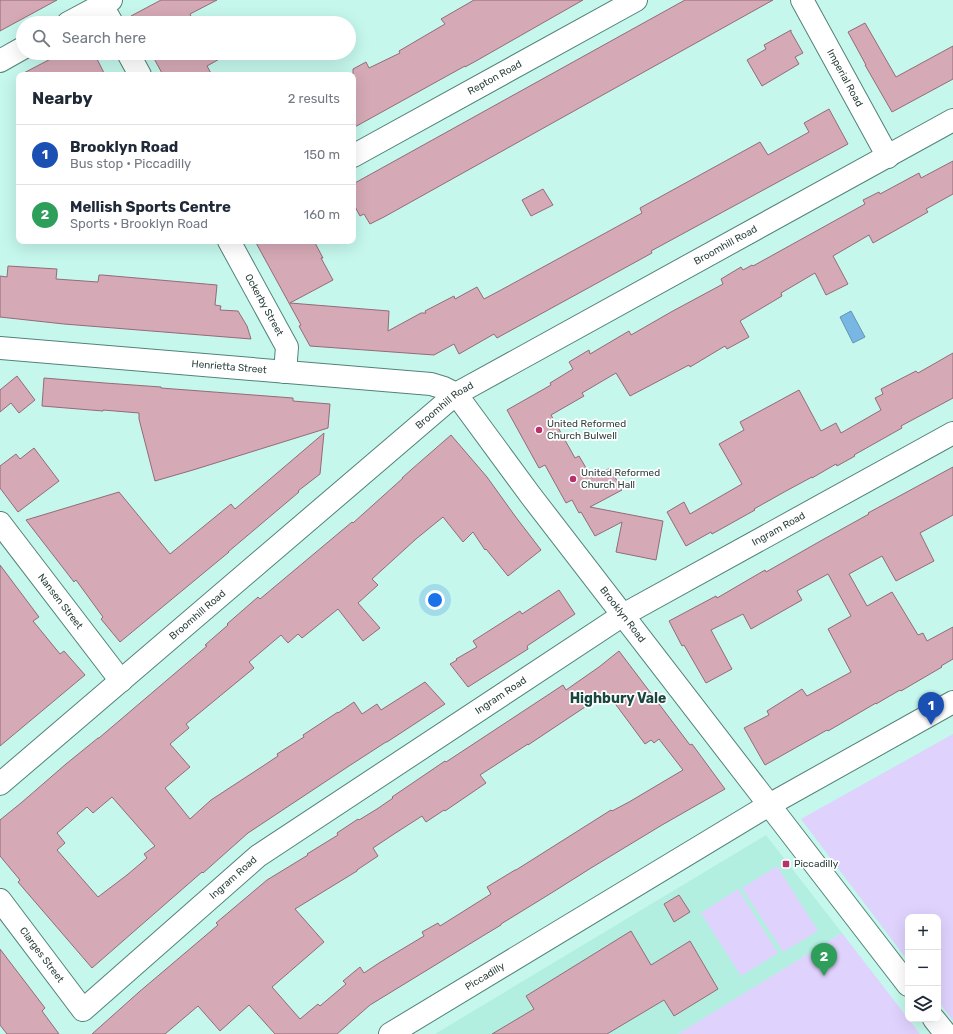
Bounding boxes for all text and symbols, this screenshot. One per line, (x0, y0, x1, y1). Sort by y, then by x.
search box (16, 16, 356, 60)
icon: search (30, 27, 52, 49)
text: Search here (62, 29, 146, 47)
street label: Imperial Road (824, 47, 865, 109)
street label: Repton Road (466, 58, 524, 98)
text: Nearby (32, 88, 93, 108)
text: 2 results (288, 91, 340, 106)
text: Brooklyn Road (70, 138, 178, 156)
text: 1 (42, 147, 48, 162)
text: 150 m (304, 147, 340, 162)
text: Bus stop · Piccadilly (70, 156, 191, 171)
text: Mellish Sports Centre (70, 198, 231, 216)
text: 2 (41, 207, 49, 222)
text: 160 m (304, 207, 340, 222)
text: Sports · Brooklyn Road (70, 216, 208, 231)
street label: Broomhill Road (692, 223, 759, 268)
street label: Ockerby Street (242, 272, 286, 338)
street label: Henrietta Street (191, 358, 267, 376)
street label: Broomhill Road (413, 379, 476, 432)
place label: United Reformed Church Bulwell (547, 418, 626, 442)
marker: United Reformed Church Bulwell (534, 425, 544, 435)
place label: United Reformed Church Hall (581, 467, 660, 491)
marker: United Reformed Church Hall (568, 474, 578, 484)
street label: Ingram Road (750, 510, 807, 549)
street label: Nansen Street (35, 571, 85, 632)
street label: Brooklyn Road (597, 584, 648, 645)
street label: Broomhill Road (167, 588, 228, 642)
your location (425, 590, 445, 610)
street label: Ingram Road (473, 674, 529, 717)
district label: Highbury Vale (570, 690, 666, 707)
pin: 1 (918, 692, 944, 725)
street label: Ingram Road (207, 854, 259, 902)
place label: Piccadilly (794, 858, 839, 870)
marker: Piccadilly (781, 859, 791, 869)
map controls (905, 914, 941, 1022)
button: + (905, 914, 941, 950)
street label: Clarges Street (17, 925, 66, 985)
pin: 2 (811, 943, 837, 976)
button: − (905, 950, 941, 986)
street label: Piccadilly (463, 960, 507, 993)
button: layers (905, 986, 941, 1022)

